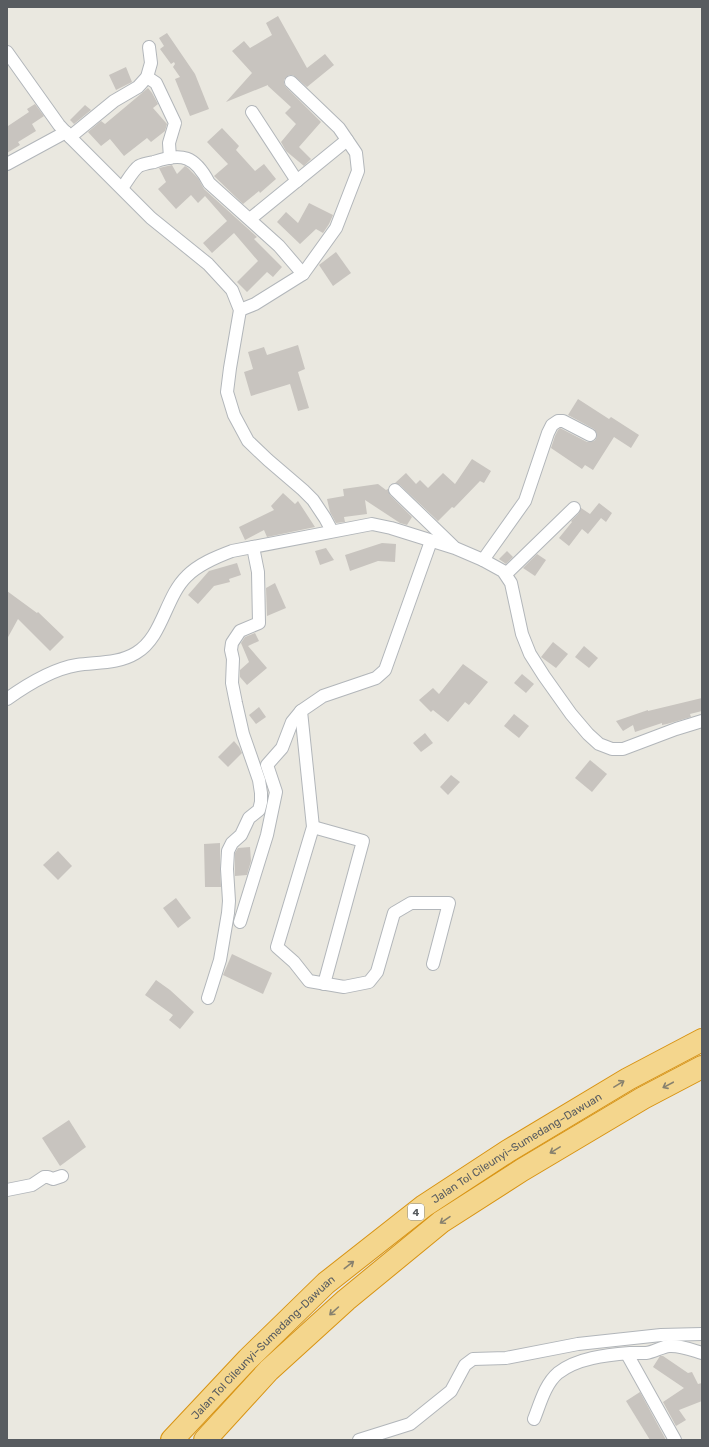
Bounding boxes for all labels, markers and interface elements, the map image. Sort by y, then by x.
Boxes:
one-way arrow [613,1080,624,1088]
one-way arrow [662,1082,674,1090]
street label: Jalan Tol Cileunyi–Sumedang–Dawuan [429,1090,604,1206]
one-way arrow [549,1147,561,1155]
road number: 4 [408,1204,424,1220]
one-way arrow [440,1216,451,1224]
one-way arrow [343,1261,354,1269]
street label: Jalan Tol Cileunyi–Sumedang–Dawuan [189,1273,337,1422]
one-way arrow [329,1306,339,1315]

